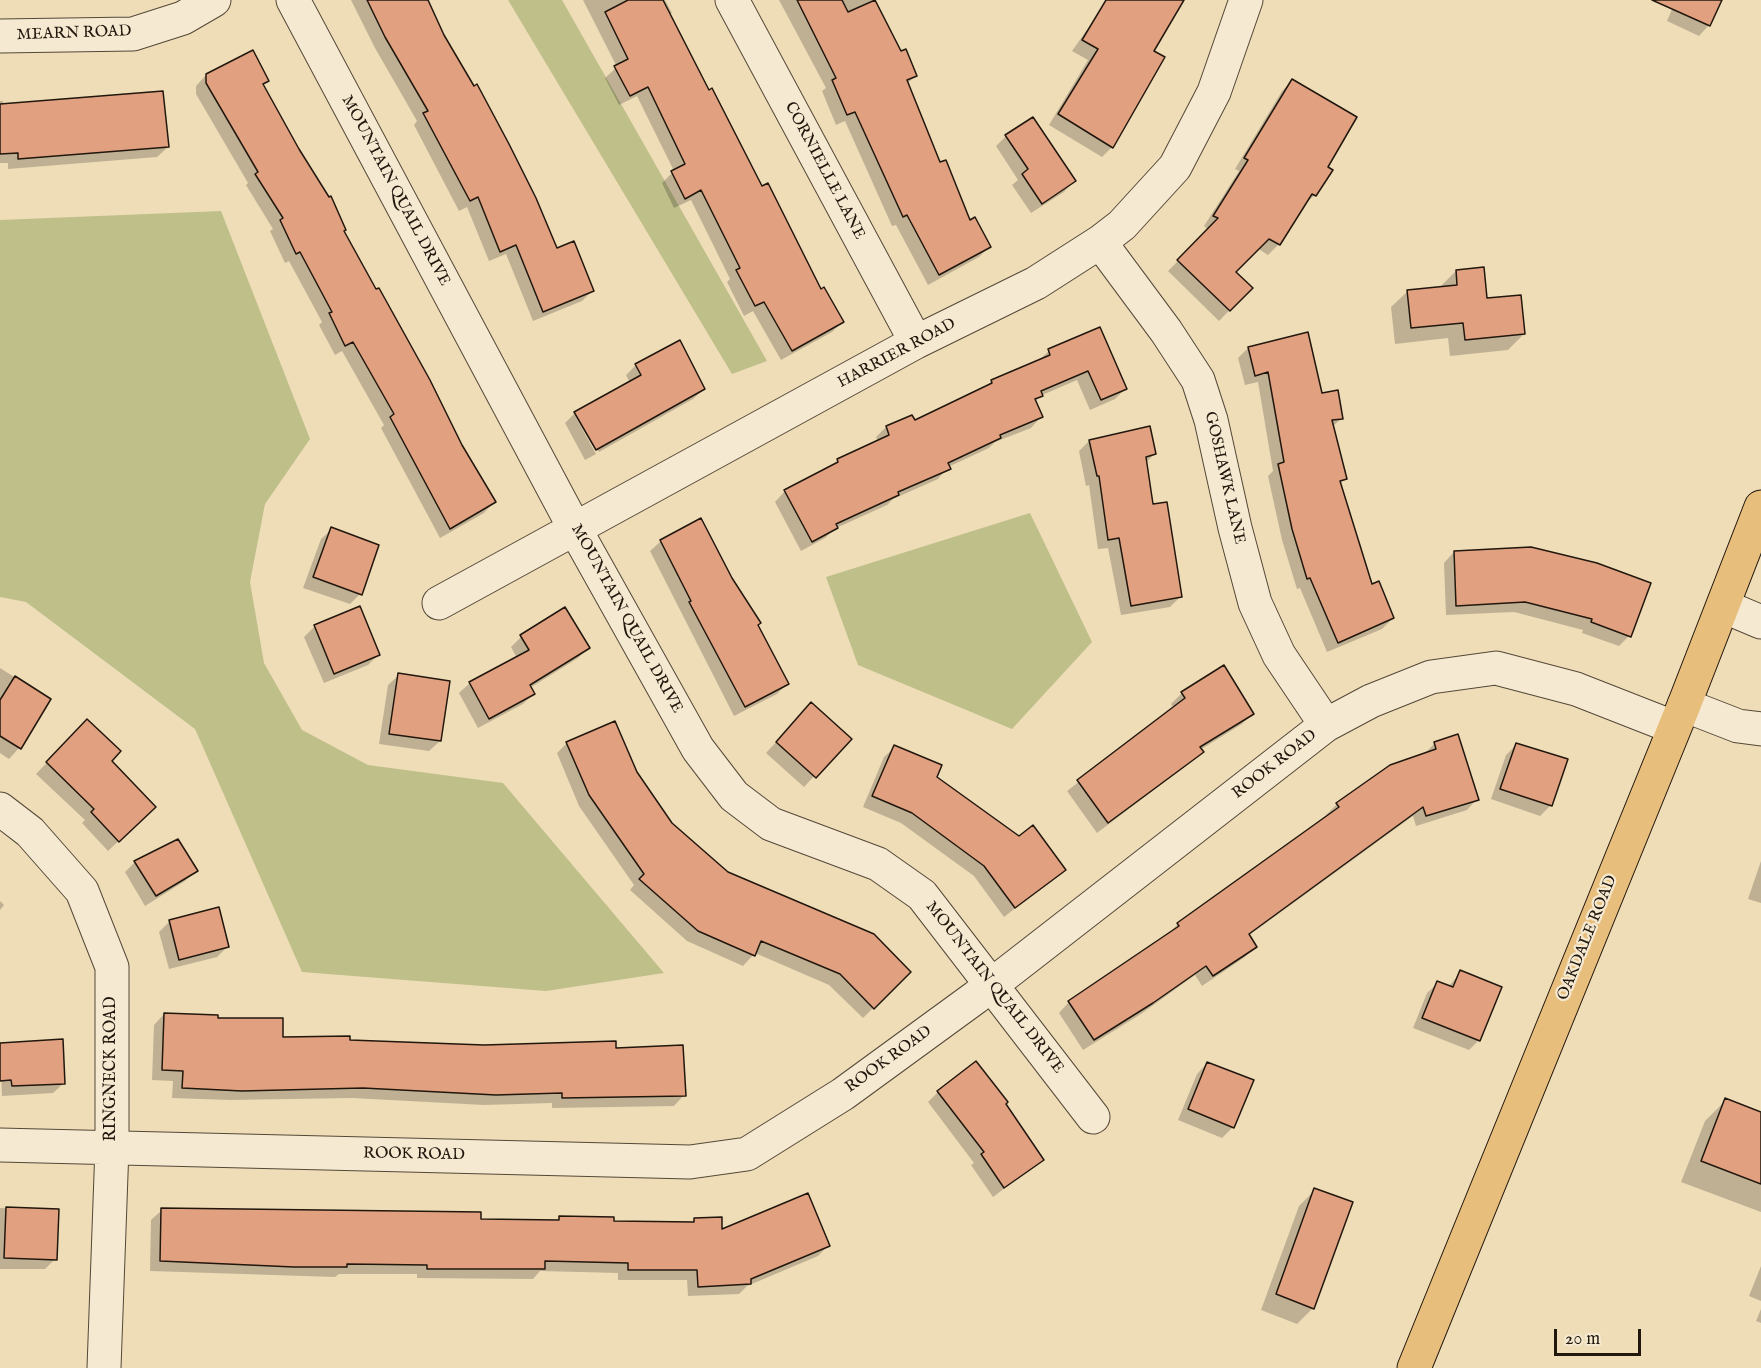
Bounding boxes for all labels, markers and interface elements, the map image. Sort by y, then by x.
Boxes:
street label: MEARN ROAD [16,22,132,46]
street label: MOUNTAIN QUAIL DRIVE [337,92,453,290]
street label: CORNIELLE LANE [780,99,868,243]
street label: HARRIER ROAD [835,315,959,393]
street label: GOSHAWK LANE [1199,410,1249,546]
street label: MOUNTAIN QUAIL DRIVE [566,521,686,717]
street label: ROOK ROAD [1229,726,1321,804]
street label: OAKDALE ROAD [1554,873,1622,1003]
street label: MOUNTAIN QUAIL DRIVE [921,898,1067,1078]
street label: RINGNECK ROAD [102,996,122,1142]
street label: ROOK ROAD [842,1022,936,1098]
street label: ROOK ROAD [363,1145,465,1165]
scale bar [1557,1317,1644,1355]
text: 20 m [1565,1328,1600,1351]

